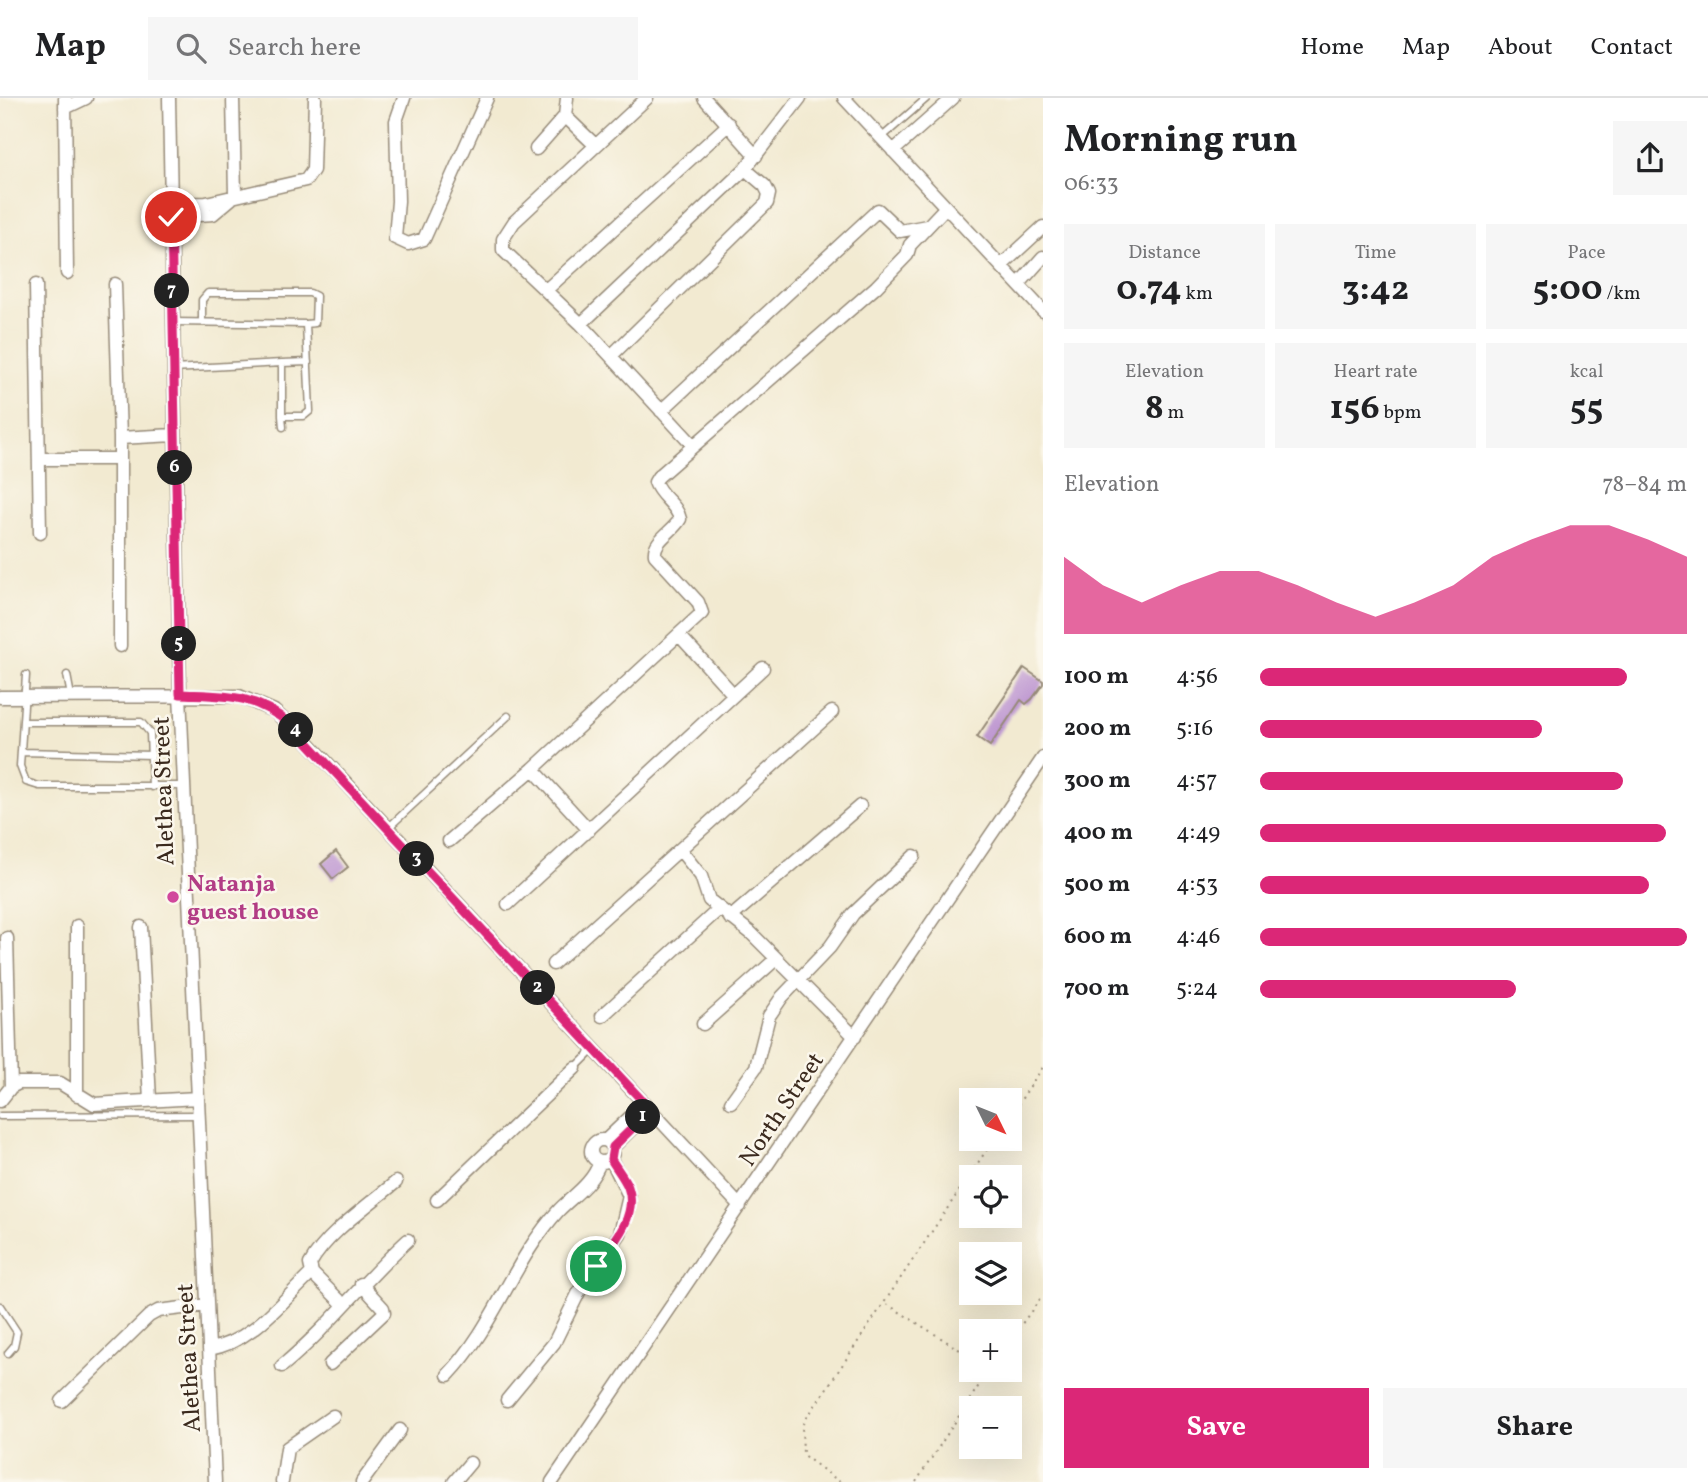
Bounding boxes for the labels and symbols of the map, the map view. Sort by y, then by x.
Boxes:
pin [141,187,201,247]
pin: 7 [154,274,190,308]
pin: 6 [158,450,192,486]
pin: 5 [162,626,196,662]
pin: 4 [278,712,314,748]
street label: Alethea Street [145,716,185,866]
pin: 3 [400,842,434,876]
place label: Natanja guest house [187,868,319,930]
marker: Natanja guest house [165,889,181,905]
pin: 2 [520,970,556,1006]
street label: North Street [732,1046,833,1174]
north arrow [959,1088,1022,1152]
pin: 1 [626,1100,660,1134]
pin [566,1236,626,1296]
street label: Alethea Street [169,1282,211,1433]

